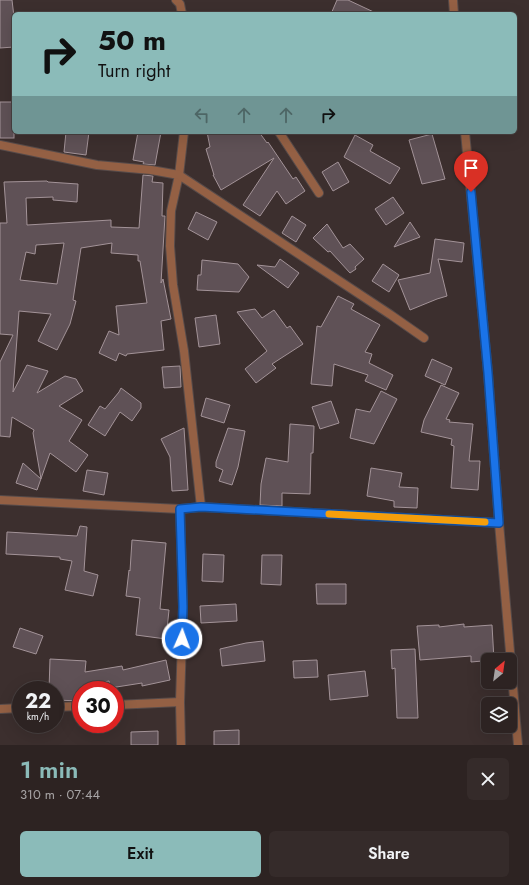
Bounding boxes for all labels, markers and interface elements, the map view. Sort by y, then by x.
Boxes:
text: 50 m [98,20,166,61]
icon: right [32,28,84,80]
text: Turn right [98,58,170,84]
icon: left [191,104,213,126]
icon: ahead [233,104,255,126]
icon: ahead [275,104,297,126]
icon: right [317,104,339,126]
pin [454,151,488,192]
icon: arrive [460,157,482,179]
position arrow [161,618,203,660]
north arrow [481,653,517,689]
map controls [481,653,517,733]
speed limit sign: 30 [72,681,124,733]
text: 22 [25,687,51,716]
button: layers [481,697,517,733]
text: km/h [27,709,49,724]
text: 1 min [20,752,78,787]
button: close [467,758,509,800]
text: 310 m · 07:44 [20,785,100,804]
button: Exit [20,831,261,877]
button: Share [269,831,509,877]

